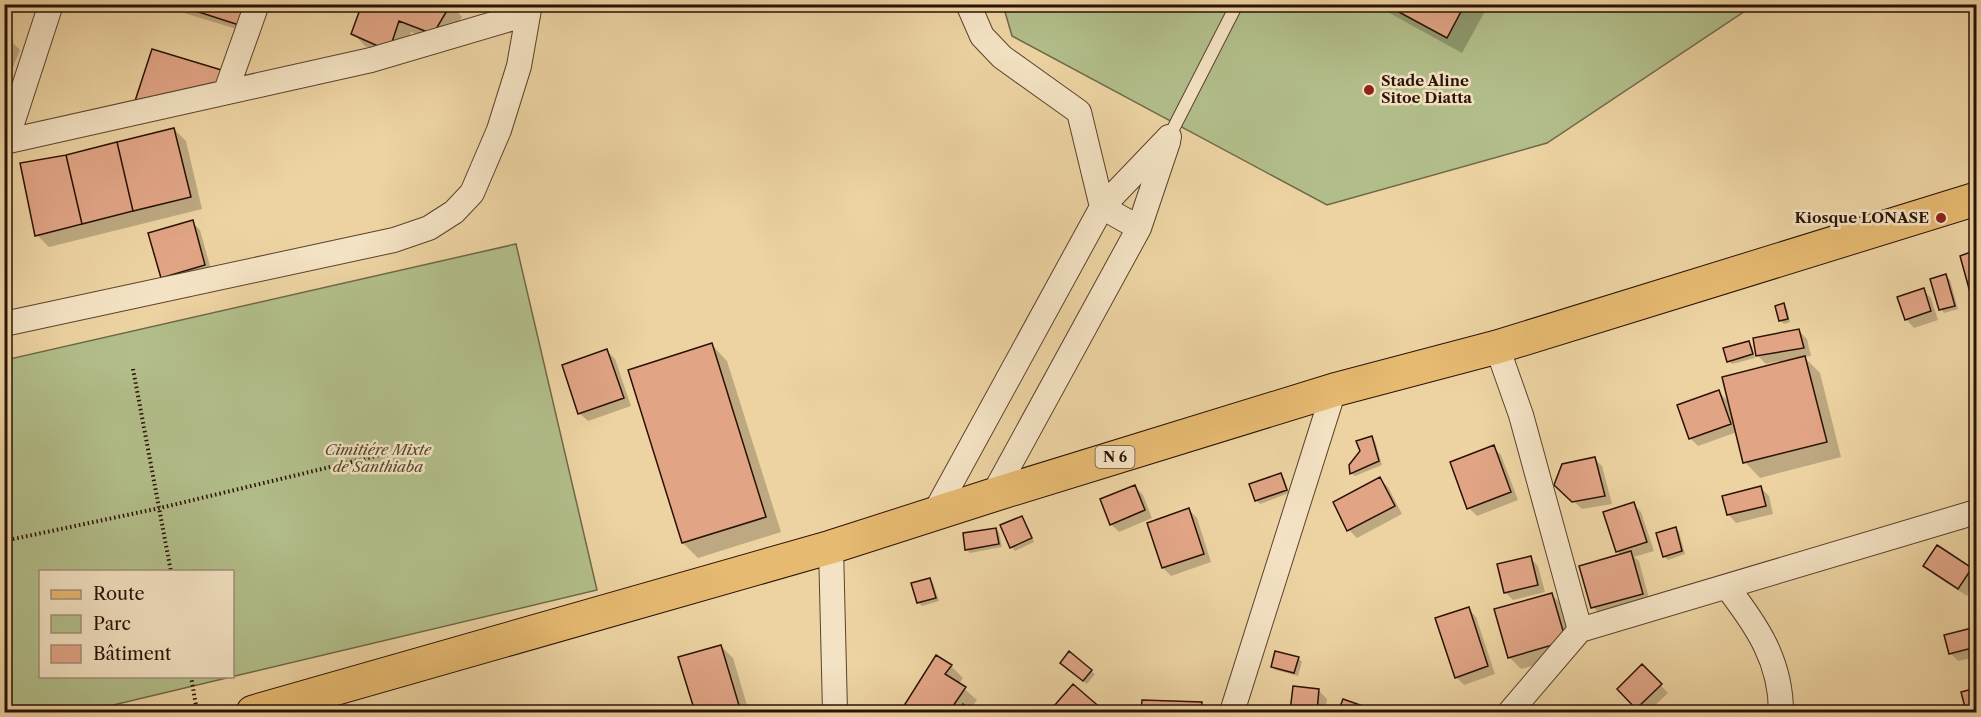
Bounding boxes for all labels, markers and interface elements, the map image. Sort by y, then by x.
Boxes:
place label: Stade Aline Sitoe Diatta [1381,71,1472,107]
marker: Stade Aline Sitoe Diatta [1362,83,1376,97]
place label: Kiosque LONASE [1795,208,1929,227]
marker: Kiosque LONASE [1934,211,1948,225]
park label: Cimitiére Mixte de Santhiaba [325,440,432,476]
road number: N 6 [1096,446,1134,468]
legend [39,570,234,678]
text: Route [93,583,145,605]
text: Parc [93,613,131,635]
text: Bâtiment [93,643,172,665]

